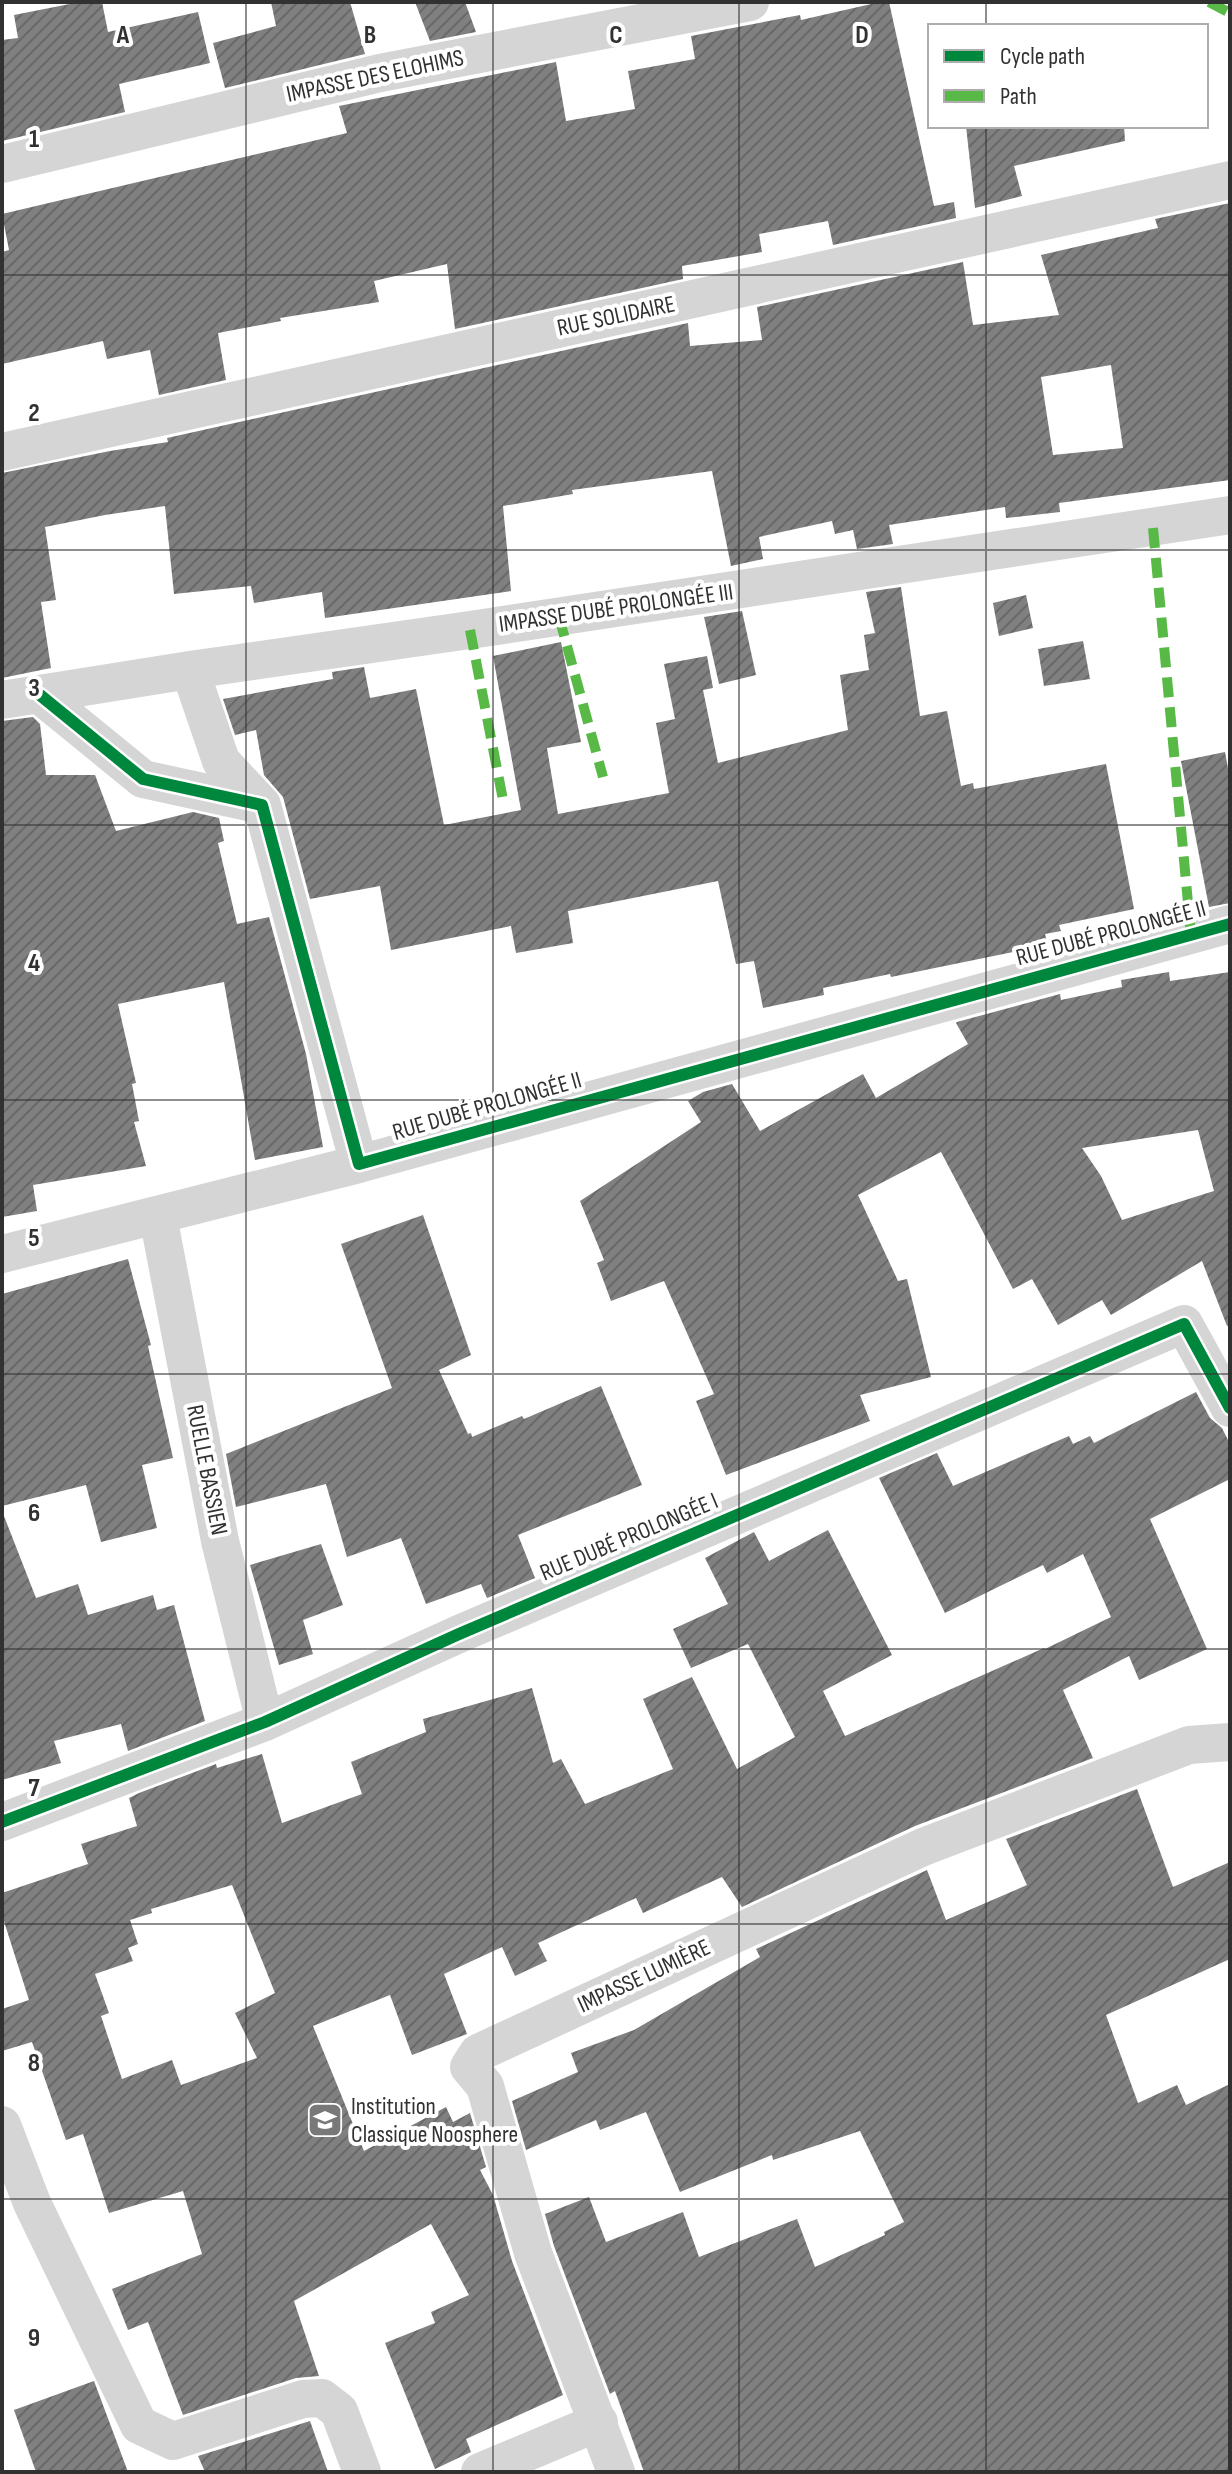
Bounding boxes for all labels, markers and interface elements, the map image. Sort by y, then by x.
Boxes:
text: A [116,20,130,51]
text: B [364,20,376,51]
text: C [609,20,623,51]
text: D [855,20,869,51]
legend [928,24,1208,128]
text: Cycle path [1000,42,1085,71]
street label: IMPASSE DES ELOHIMS [284,43,466,109]
text: Path [1000,82,1037,111]
text: 1 [29,124,39,155]
street label: RUE SOLIDAIRE [554,289,678,343]
text: 2 [28,398,40,429]
street label: IMPASSE DUBÉ PROLONGÉE III [497,577,735,639]
text: 3 [28,673,40,704]
street label: RUE DUBÉ PROLONGÉE II [1013,894,1209,972]
text: 4 [28,948,40,979]
street label: RUE DUBÉ PROLONGÉE II [389,1065,585,1147]
text: 5 [28,1223,40,1254]
street label: RUELLE BASSIEN [180,1402,234,1538]
street label: RUE DUBÉ PROLONGÉE I [536,1486,722,1588]
text: 6 [28,1498,40,1529]
text: 7 [28,1773,40,1804]
street label: IMPASSE LUMIÈRE [573,1933,715,2019]
text: 8 [28,2048,40,2079]
place label: Institution Classique Noosphere [351,2092,518,2149]
school or university icon: Institution Classique Noosphere [306,2101,344,2139]
text: 9 [28,2323,40,2354]

